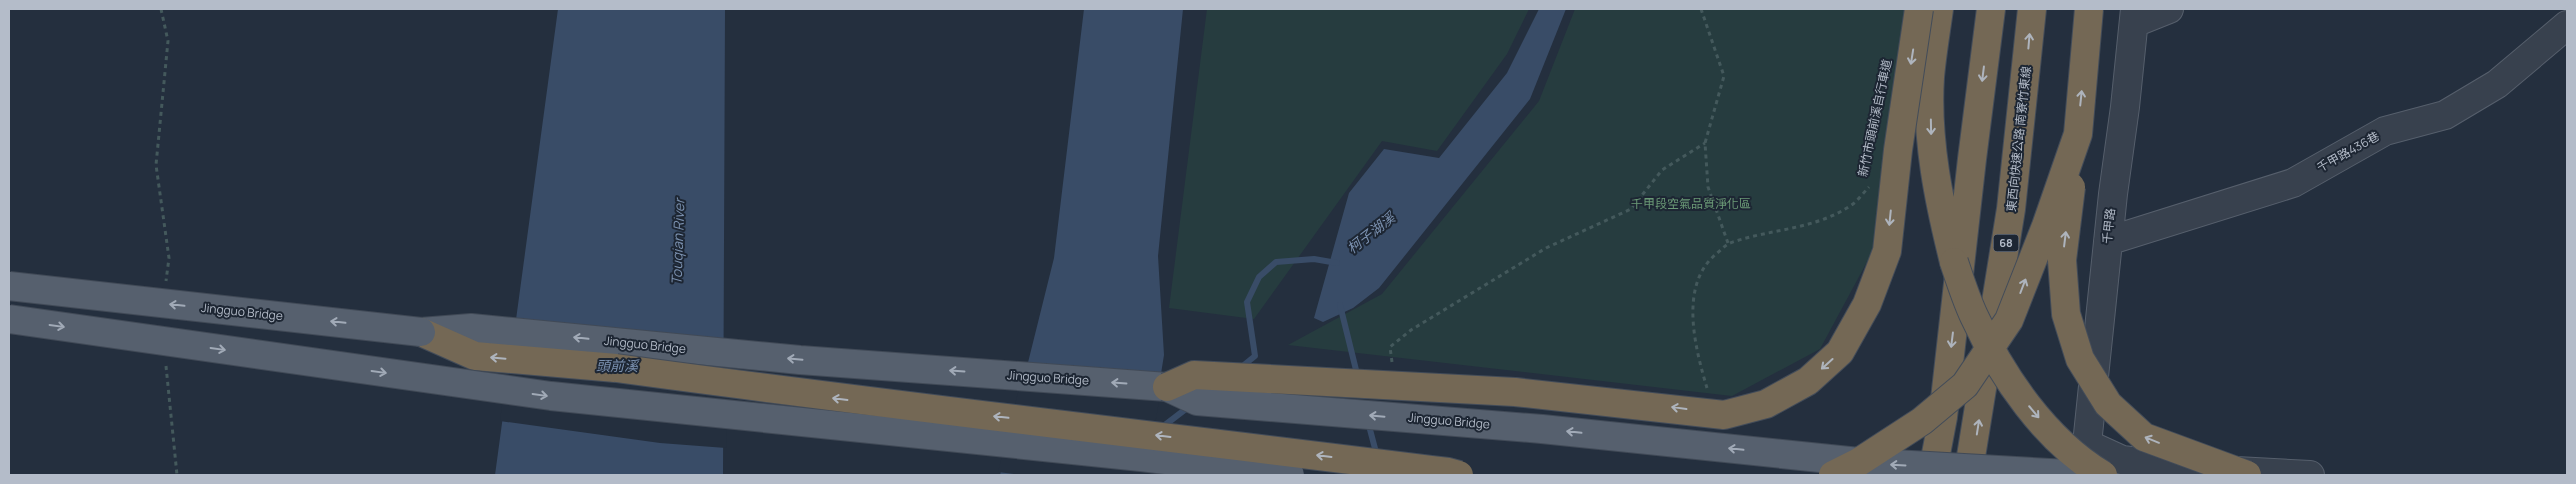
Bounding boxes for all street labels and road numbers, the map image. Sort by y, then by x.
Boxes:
street label: 新竹市頭前溪自行車道 [1854,57,1895,178]
street label: 東西向快速公路 南寮竹東線 [2002,65,2035,213]
street label: 千甲路436巷 [2313,127,2382,176]
street label: 千甲路 [2098,207,2119,245]
road number: 68 [1994,234,2018,252]
street label: Jingguo Bridge [200,299,284,324]
street label: Jingguo Bridge [603,332,687,357]
street label: Jingguo Bridge [1007,366,1090,389]
street label: Jingguo Bridge [1407,408,1491,433]

